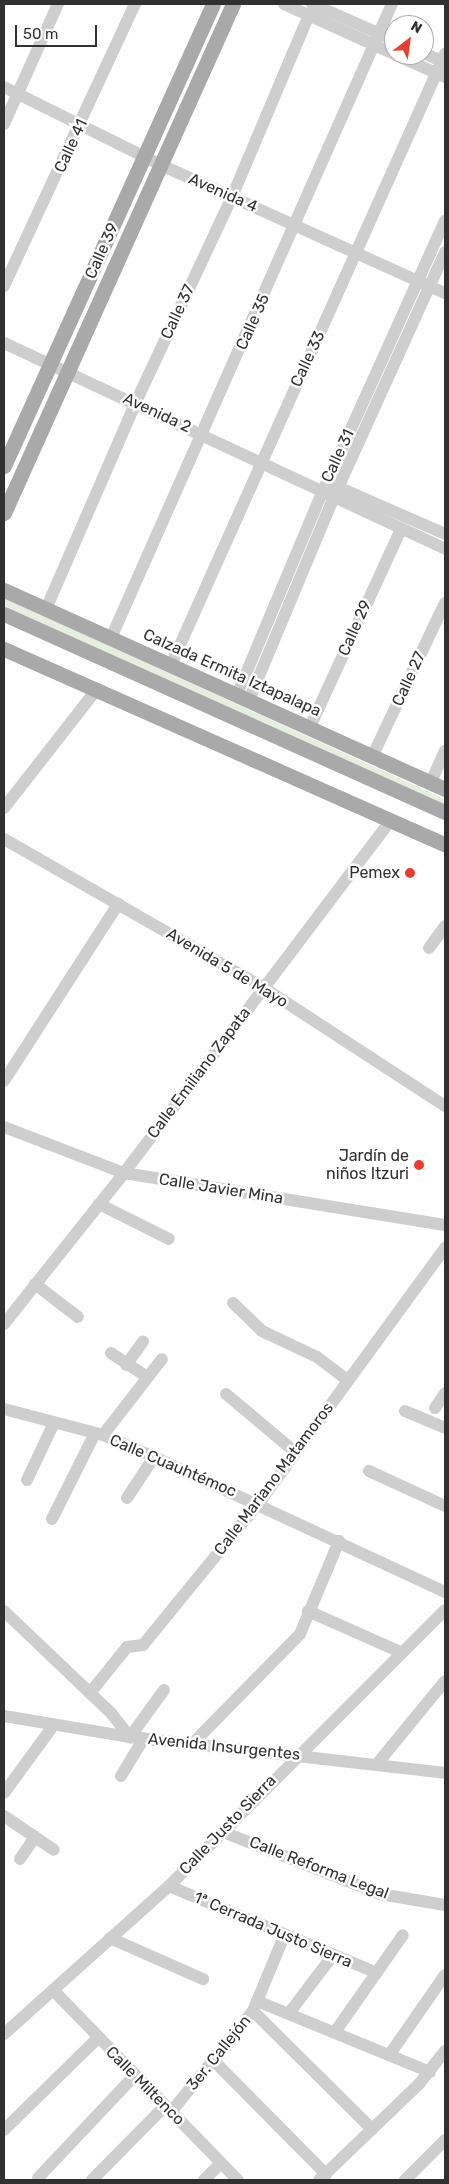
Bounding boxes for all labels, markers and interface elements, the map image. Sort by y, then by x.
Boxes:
scale bar [18,15,100,47]
north arrow [384,15,434,65]
text: N [408,18,425,37]
text: 50 m [23,25,58,43]
street label: Calle 41 [50,116,92,176]
street label: Avenida 4 [186,169,260,217]
street label: Calle 39 [81,220,123,282]
street label: Calle 37 [157,282,199,342]
street label: Calle 35 [232,291,274,353]
street label: Calle 33 [287,328,329,390]
street label: Avenida 2 [120,389,194,437]
street label: Calle 31 [317,426,359,486]
street label: Calle 29 [334,597,376,659]
street label: Calzada Ermita Iztapalapa [140,625,324,721]
street label: Calle 27 [388,649,430,709]
place label: Pemex [349,863,400,883]
marker: Pemex [404,867,416,879]
street label: Avenida 5 de Mayo [163,924,291,1012]
street label: Calle Emiliano Zapata [143,1004,255,1142]
place label: Jardín de niños Itzuri [326,1146,409,1184]
marker: Jardín de niños Itzuri [413,1159,425,1171]
street label: Calle Javier Mina [157,1170,285,1208]
street label: Calle Mariano Matamoros [210,1399,338,1559]
street label: Calle Cuauhtémoc [107,1431,239,1501]
street label: Avenida Insurgentes [147,1729,301,1765]
street label: Calle Justo Sierra [176,1771,280,1879]
street label: Calle Reforma Legal [247,1833,391,1903]
street label: 1ª Cerrada Justo Sierra [191,1888,355,1972]
street label: 3er. Callejón [183,2012,255,2094]
street label: Calle Miltenco [102,2043,188,2129]

